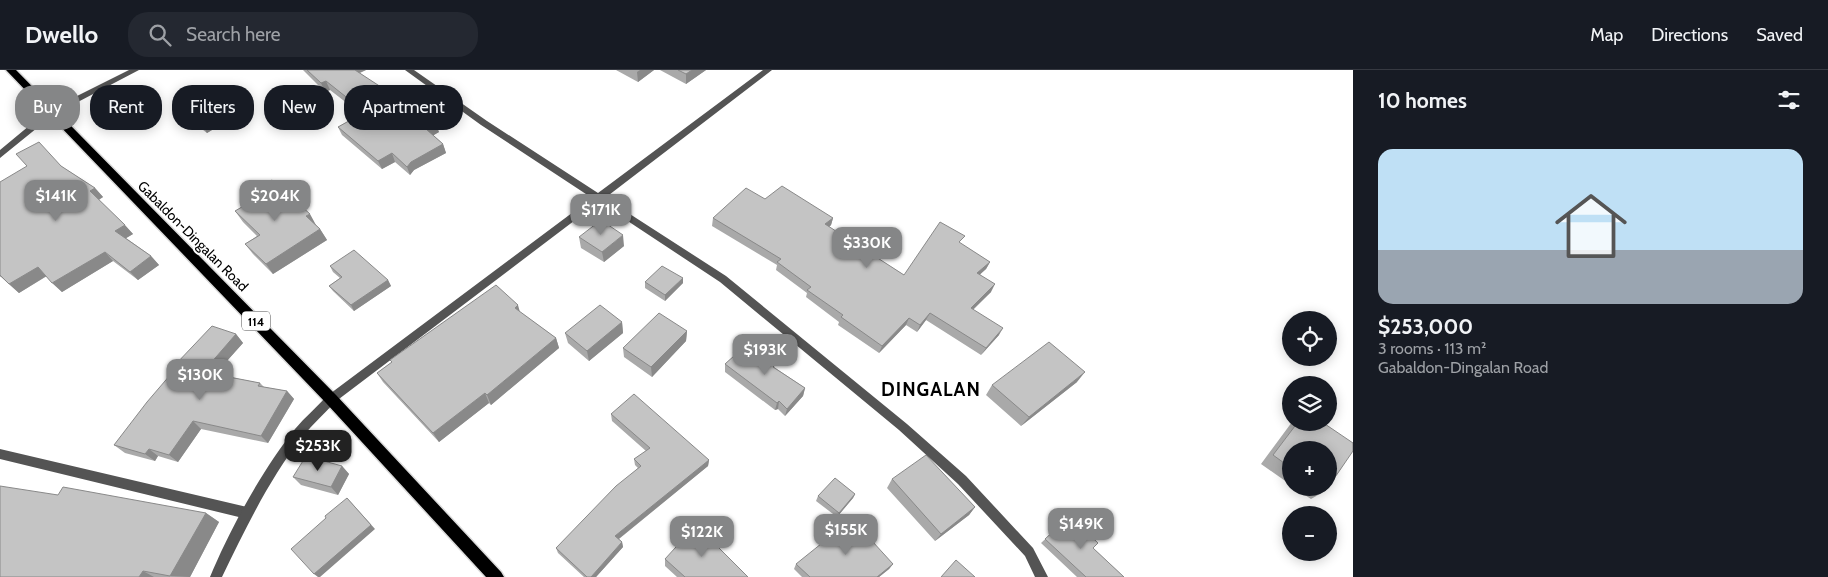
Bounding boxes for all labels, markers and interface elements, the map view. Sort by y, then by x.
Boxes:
search box [128,12,478,57]
text: Dwello [25,20,98,49]
icon: search [146,21,174,49]
text: Search here [186,23,281,46]
text: Map [1590,24,1623,46]
text: Directions [1651,24,1728,46]
text: Saved [1756,24,1803,46]
chip: Buy [15,85,80,130]
chip: Rent [90,85,162,130]
chip: Filters [172,85,254,130]
chip: New [264,85,334,130]
chip: Apartment [344,85,463,130]
icon: filters [1775,86,1803,114]
text: 10 homes [1378,88,1467,113]
street label: Gabaldon-Dingalan Road [134,177,252,295]
pin: $141K [21,180,91,222]
pin: $204K [240,180,310,222]
icon: home [1546,181,1636,271]
text: $141K [36,186,76,205]
text: $204K [250,186,300,205]
pin: $171K [566,194,636,236]
text: $171K [581,200,621,219]
pin: $330K [832,226,902,269]
text: $330K [843,233,891,252]
map controls [1282,311,1337,561]
button: locate [1282,311,1337,366]
road number: 114 [242,312,270,330]
text: $253,000 [1378,314,1473,339]
pin: $193K [730,334,800,376]
text: 3 rooms · 113 m² [1378,339,1486,358]
text: $193K [744,340,786,359]
pin: $130K [165,358,235,401]
text: Gabaldon-Dingalan Road [1378,358,1548,377]
text: $130K [177,365,223,384]
button: layers [1282,376,1337,431]
district label: DINGALAN [881,378,981,401]
pin: $253K [283,430,353,472]
text: $253K [296,436,341,455]
button: + [1282,441,1337,496]
button: − [1282,506,1337,561]
pin: $149K [1046,508,1116,550]
pin: $155K [811,514,881,556]
text: $149K [1059,514,1103,533]
pin: $122K [667,516,737,558]
text: $155K [825,520,867,539]
text: $122K [681,522,723,541]

